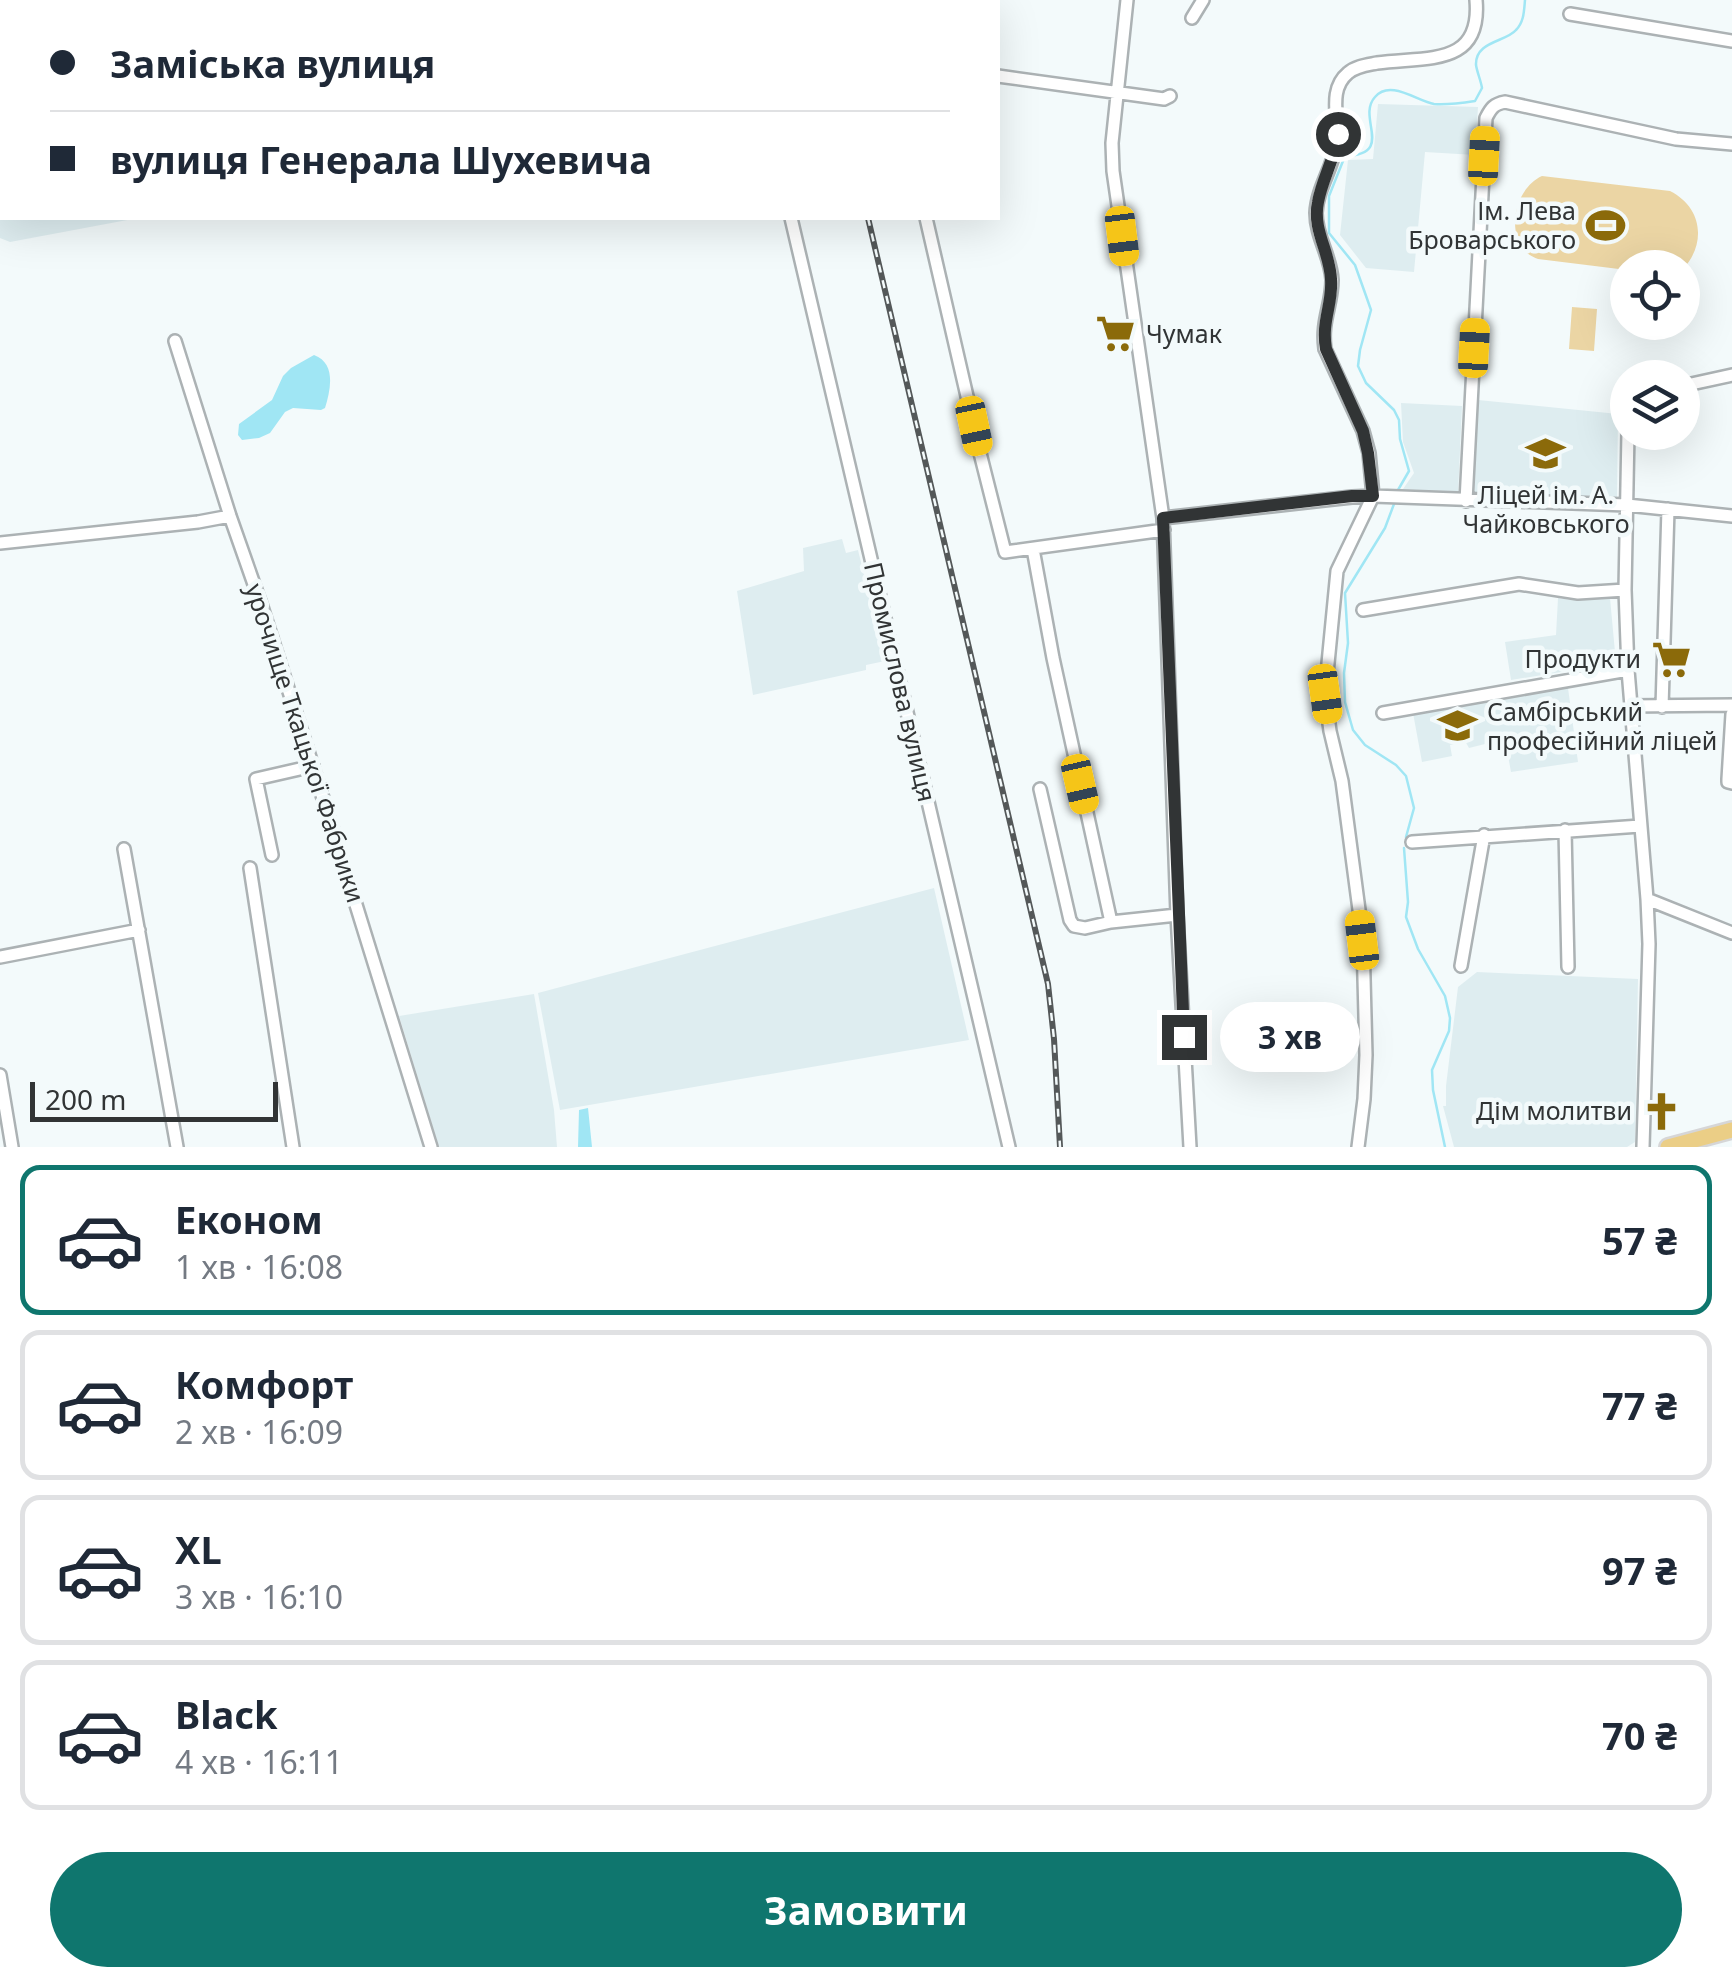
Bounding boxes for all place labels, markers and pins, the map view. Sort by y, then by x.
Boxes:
place label: Ім. Лева Броварського [1408,193,1576,256]
sports icon: Ім. Лева Броварського [1585,204,1627,246]
supermarket icon: Чумак [1095,313,1137,355]
place label: Чумак [1146,316,1223,350]
school or university icon: Ліцей ім. А. Чайковського [1525,433,1567,475]
place label: Ліцей ім. А. Чайковського [1462,477,1630,540]
supermarket icon: Продукти [1650,638,1692,680]
place label: Продукти [1525,641,1641,675]
place label: Самбірський професійний ліцей [1487,694,1717,757]
school or university icon: Самбірський професійний ліцей [1436,705,1478,747]
church icon: Дім молитви [1641,1090,1683,1132]
place label: Дім молитви [1476,1093,1632,1127]

